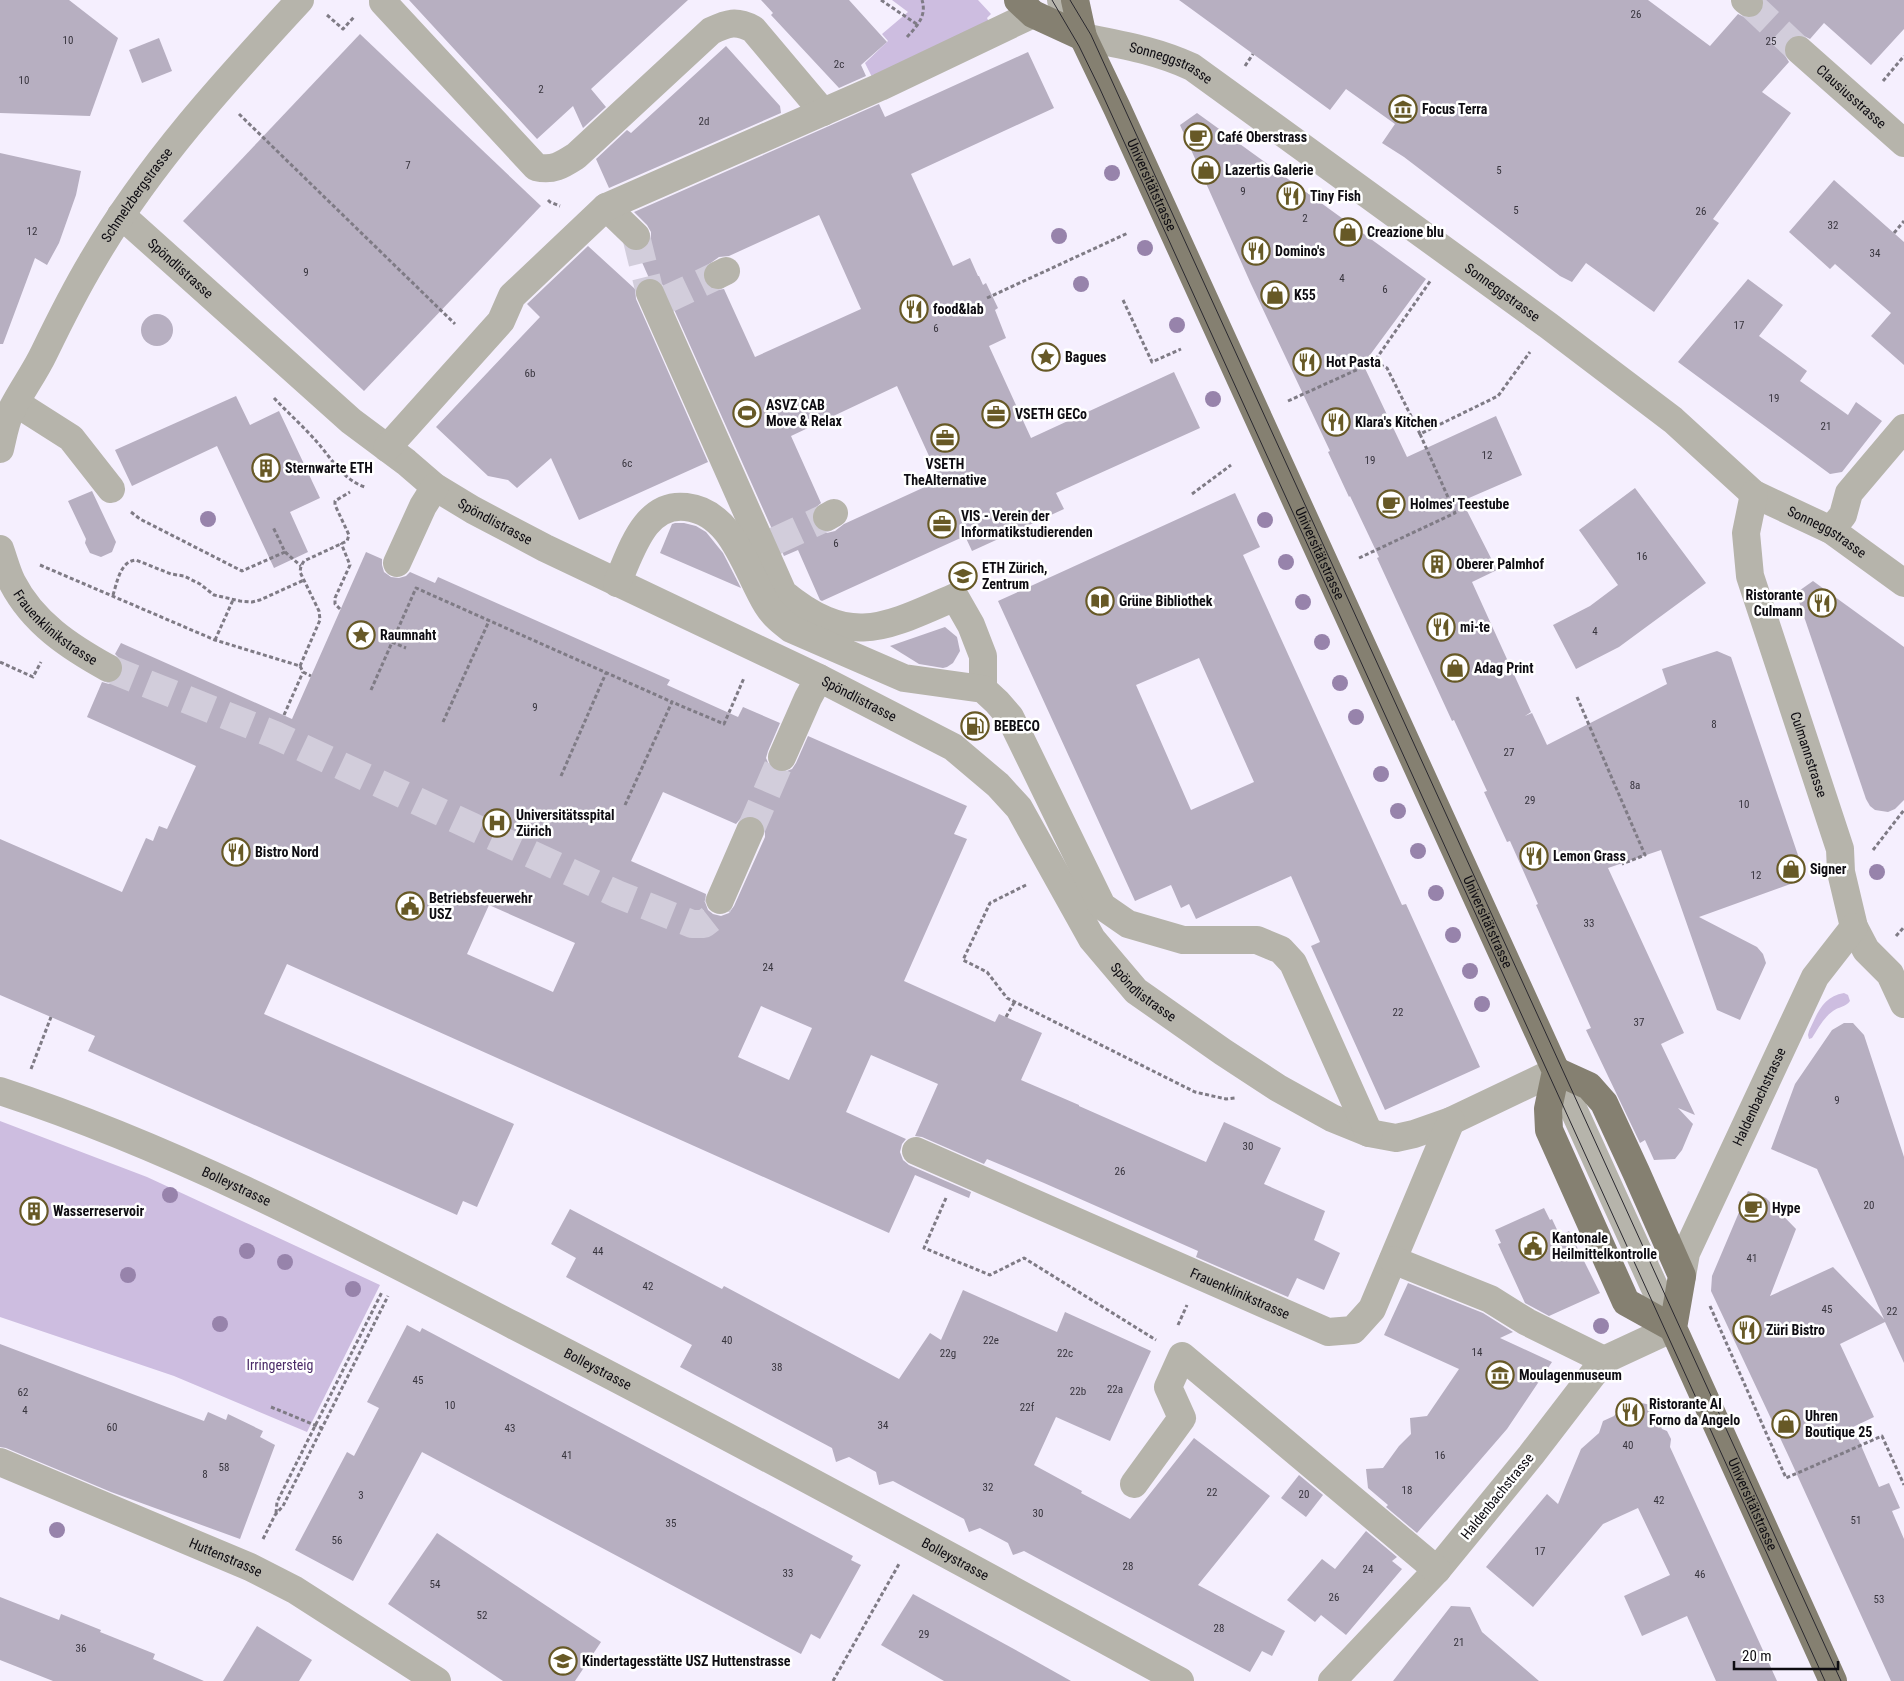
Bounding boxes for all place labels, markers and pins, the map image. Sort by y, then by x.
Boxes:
museum icon: Focus Terra [1388,94,1418,124]
place label: Focus Terra [1422,101,1488,117]
cafe icon: Café Oberstrass [1183,122,1213,152]
place label: Café Oberstrass [1217,129,1307,145]
shop icon: Lazertis Galerie [1191,155,1221,185]
place label: Lazertis Galerie [1225,162,1314,178]
restaurant icon: Tiny Fish [1276,181,1306,211]
place label: Tiny Fish [1310,188,1361,204]
shop icon: Creazione blu [1333,217,1363,247]
place label: Creazione blu [1367,224,1444,240]
restaurant icon: Domino's [1241,236,1271,266]
place label: Domino's [1275,243,1325,259]
shop icon: K55 [1260,280,1290,310]
place label: K55 [1294,287,1316,303]
restaurant icon: food&lab [899,294,929,324]
place label: food&lab [933,301,984,317]
place icon: Bagues [1031,342,1061,372]
restaurant icon: Hot Pasta [1292,347,1322,377]
place label: Bagues [1065,349,1106,365]
place label: Hot Pasta [1326,354,1381,370]
place label: ASVZ CAB Move & Relax [766,397,842,429]
sports icon: ASVZ CAB Move & Relax [732,398,762,428]
office icon: VSETH GECo [981,399,1011,429]
place label: VSETH GECo [1015,406,1087,422]
restaurant icon: Klara's Kitchen [1321,407,1351,437]
place label: Klara's Kitchen [1355,414,1438,430]
office icon: VSETH TheAlternative [930,423,960,453]
building icon: Sternwarte ETH [251,453,281,483]
place label: VSETH TheAlternative [904,456,987,488]
place label: Sternwarte ETH [285,460,373,476]
cafe icon: Holmes' Teestube [1376,489,1406,519]
place label: Holmes' Teestube [1410,496,1509,512]
place label: VIS - Verein der Informatikstudierenden [961,508,1093,540]
office icon: VIS - Verein der Informatikstudierenden [927,509,957,539]
building icon: Oberer Palmhof [1422,549,1452,579]
place label: Oberer Palmhof [1456,556,1544,572]
place label: ETH Zürich, Zentrum [982,560,1048,592]
school or university icon: ETH Zürich, Zentrum [948,561,978,591]
library icon: Grüne Bibliothek [1085,586,1115,616]
place label: Ristorante Culmann [1745,587,1803,619]
restaurant icon: Ristorante Culmann [1807,588,1837,618]
place label: Grüne Bibliothek [1119,593,1213,609]
restaurant icon: mi-te [1426,612,1456,642]
place label: mi-te [1460,619,1490,635]
place icon: Raumnaht [346,620,376,650]
place label: Raumnaht [380,627,436,643]
shop icon: Adag Print [1440,653,1470,683]
place label: Adag Print [1474,660,1533,676]
fuel station icon: BEBECO [960,711,990,741]
place label: BEBECO [994,718,1040,734]
place label: Universitätsspital Zürich [516,807,615,839]
hospital icon: Universitätsspital Zürich [482,808,512,838]
restaurant icon: Bistro Nord [221,837,251,867]
restaurant icon: Lemon Grass [1519,841,1549,871]
place label: Bistro Nord [255,844,319,860]
place label: Lemon Grass [1553,848,1626,864]
shop icon: Signer [1776,854,1806,884]
place label: Signer [1810,861,1847,877]
place label: Betriebsfeuerwehr USZ [429,890,533,922]
public building icon: Betriebsfeuerwehr USZ [395,891,425,921]
cafe icon: Hype [1738,1193,1768,1223]
building icon: Wasserreservoir [19,1196,49,1226]
place label: Hype [1772,1200,1801,1216]
place label: Wasserreservoir [53,1203,145,1219]
place label: Kantonale Heilmittelkontrolle [1552,1230,1657,1262]
public building icon: Kantonale Heilmittelkontrolle [1518,1231,1548,1261]
restaurant icon: Züri Bistro [1732,1315,1762,1345]
place label: Züri Bistro [1766,1322,1825,1338]
museum icon: Moulagenmuseum [1485,1360,1515,1390]
place label: Moulagenmuseum [1519,1367,1622,1383]
place label: Ristorante Al Forno da Angelo [1649,1396,1740,1428]
restaurant icon: Ristorante Al Forno da Angelo [1615,1397,1645,1427]
place label: Uhren Boutique 25 [1805,1408,1872,1440]
shop icon: Uhren Boutique 25 [1771,1409,1801,1439]
school or university icon: Kindertagesstätte USZ Huttenstrasse [548,1646,578,1676]
place label: Kindertagesstätte USZ Huttenstrasse [582,1653,791,1669]

